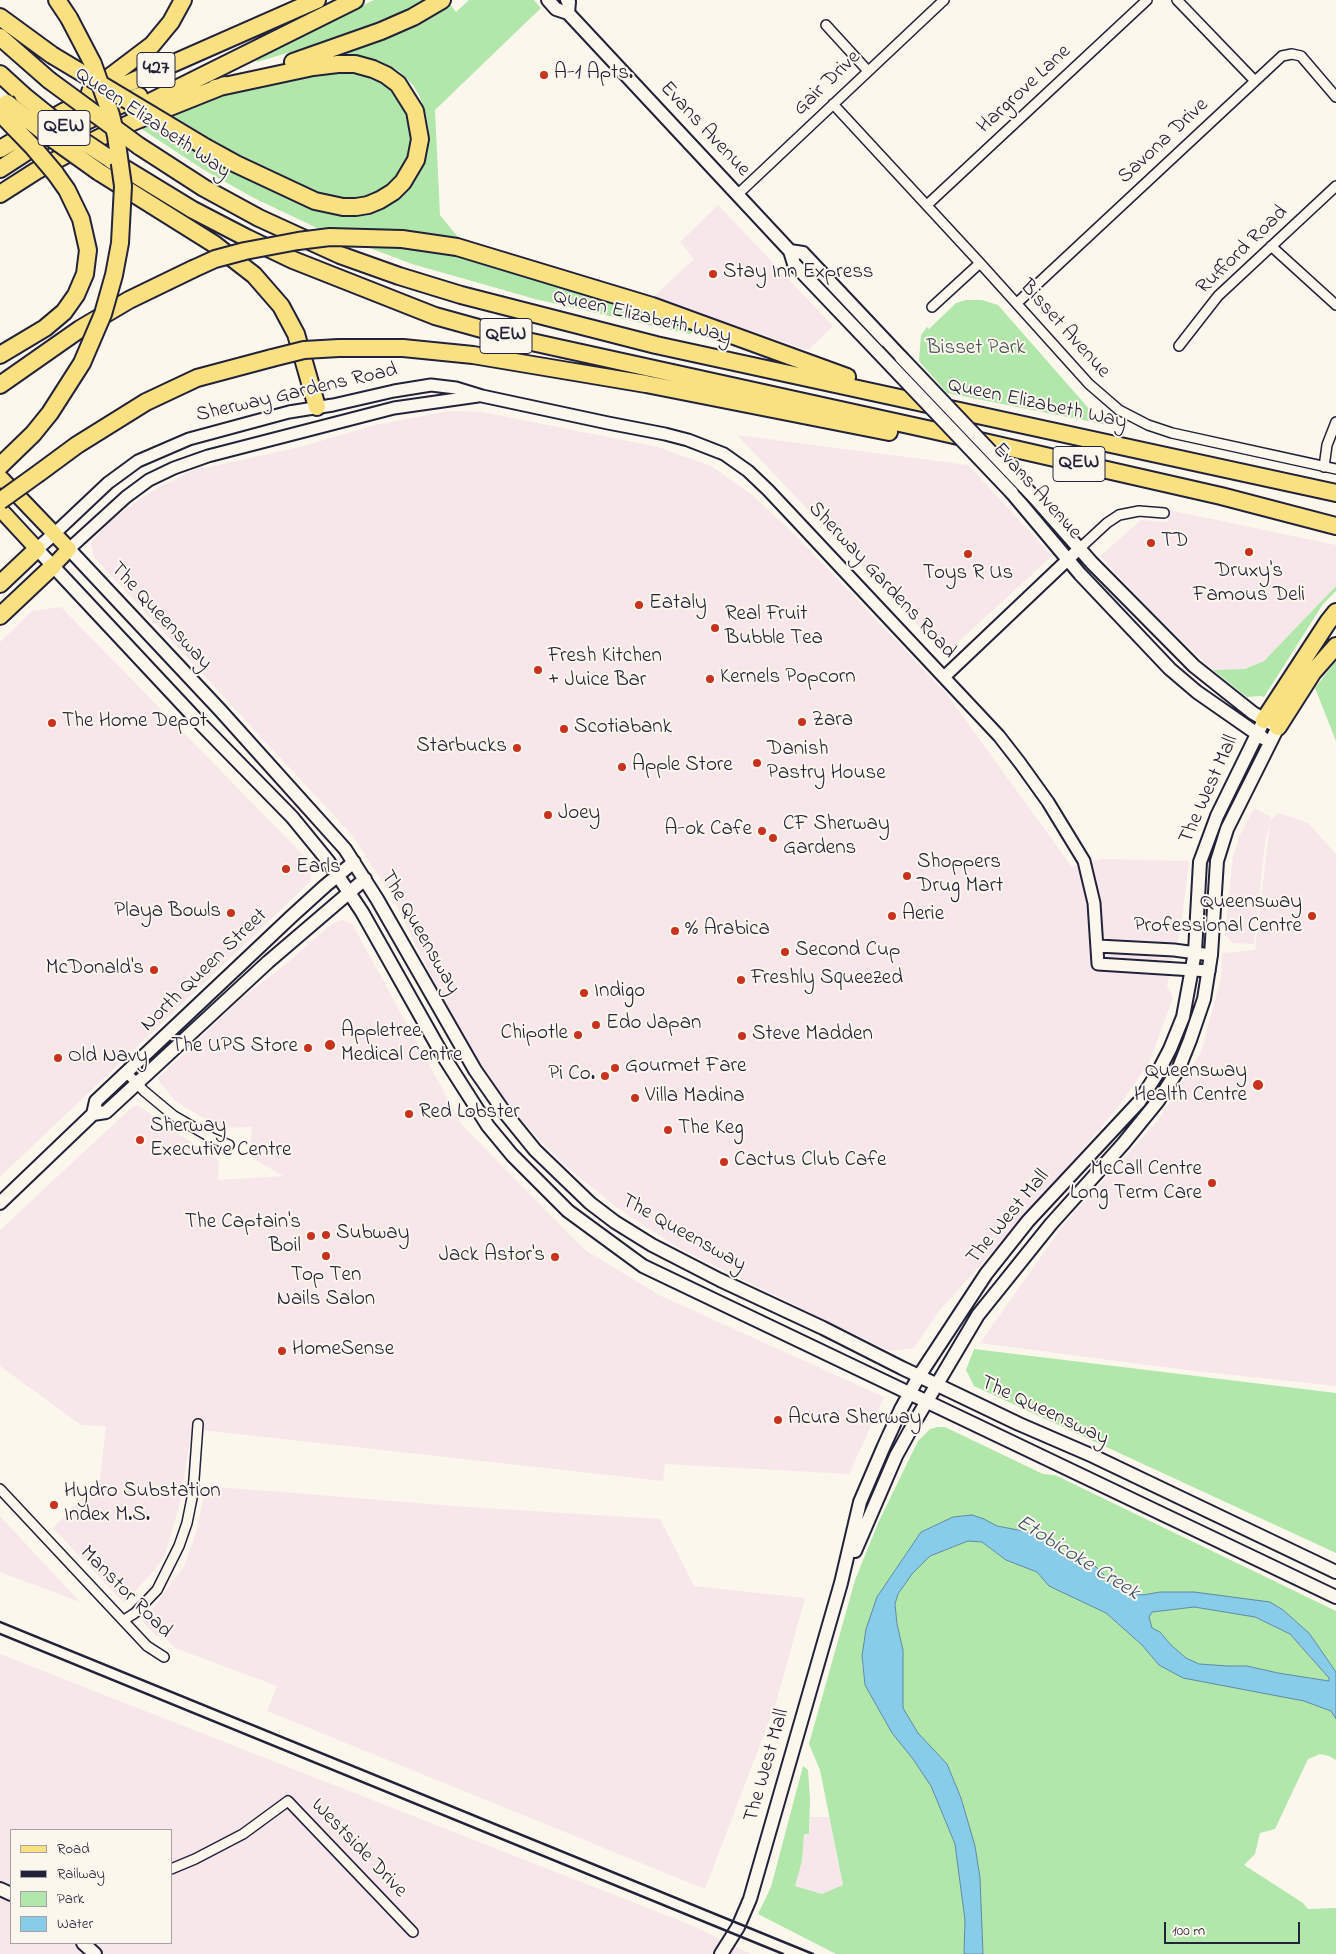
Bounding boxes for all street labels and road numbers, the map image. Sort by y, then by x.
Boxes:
street label: Hargrove Lane [973,40,1077,140]
street label: Gair Drive [789,46,867,122]
road number: 427 [137,52,175,88]
street label: Queen Elizabeth Way [69,63,235,185]
street label: Evans Avenue [653,77,755,183]
street label: Savona Drive [1113,94,1215,190]
road number: QEW [38,110,90,146]
street label: Rufford Road [1192,201,1294,301]
street label: Bisset Avenue [1013,276,1115,384]
street label: Queen Elizabeth Way [550,285,734,351]
road number: QEW [480,318,532,354]
street label: Sherway Gardens Road [194,359,400,429]
street label: Queen Elizabeth Way [945,374,1129,436]
street label: Evans Avenue [986,439,1086,545]
road number: QEW [1053,446,1105,482]
street label: Sherway Gardens Road [802,497,960,665]
street label: The Queensway [103,558,217,676]
street label: The West Mall [1175,732,1245,848]
street label: The Queensway [373,867,465,999]
street label: North Queen Street [136,904,274,1038]
street label: The West Mall [962,1165,1056,1271]
street label: The Queensway [616,1189,750,1279]
street label: The Queensway [976,1371,1112,1453]
street label: Manstor Road [73,1541,177,1645]
street label: The West Mall [740,1707,796,1825]
street label: Westside Drive [304,1794,412,1904]

